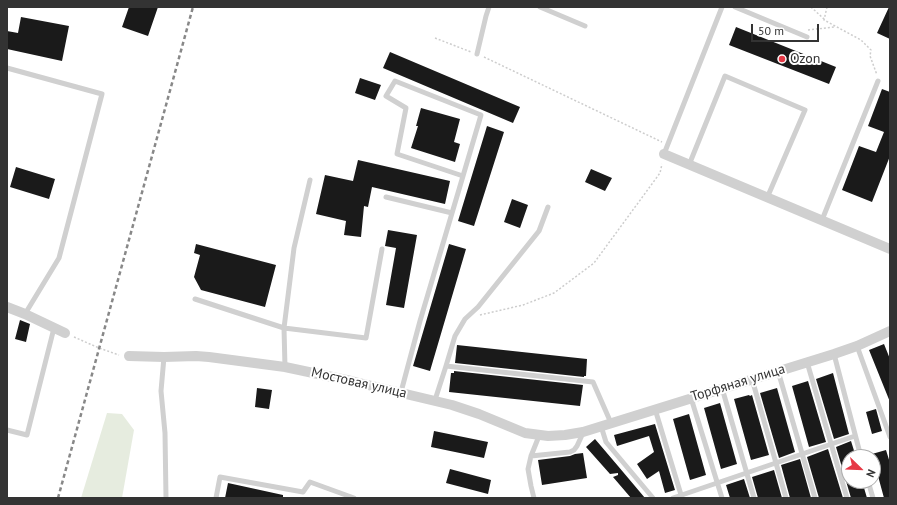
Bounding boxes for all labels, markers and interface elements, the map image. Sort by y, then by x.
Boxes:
scale bar [753,16,821,42]
text: 50 m [758,23,784,38]
place label: Ozon [790,51,820,67]
marker: Ozon [777,54,787,64]
street label: Торфяная улица [689,361,787,405]
street label: Мостовая улица [310,364,408,402]
north arrow [841,449,881,489]
text: N [863,467,879,479]

